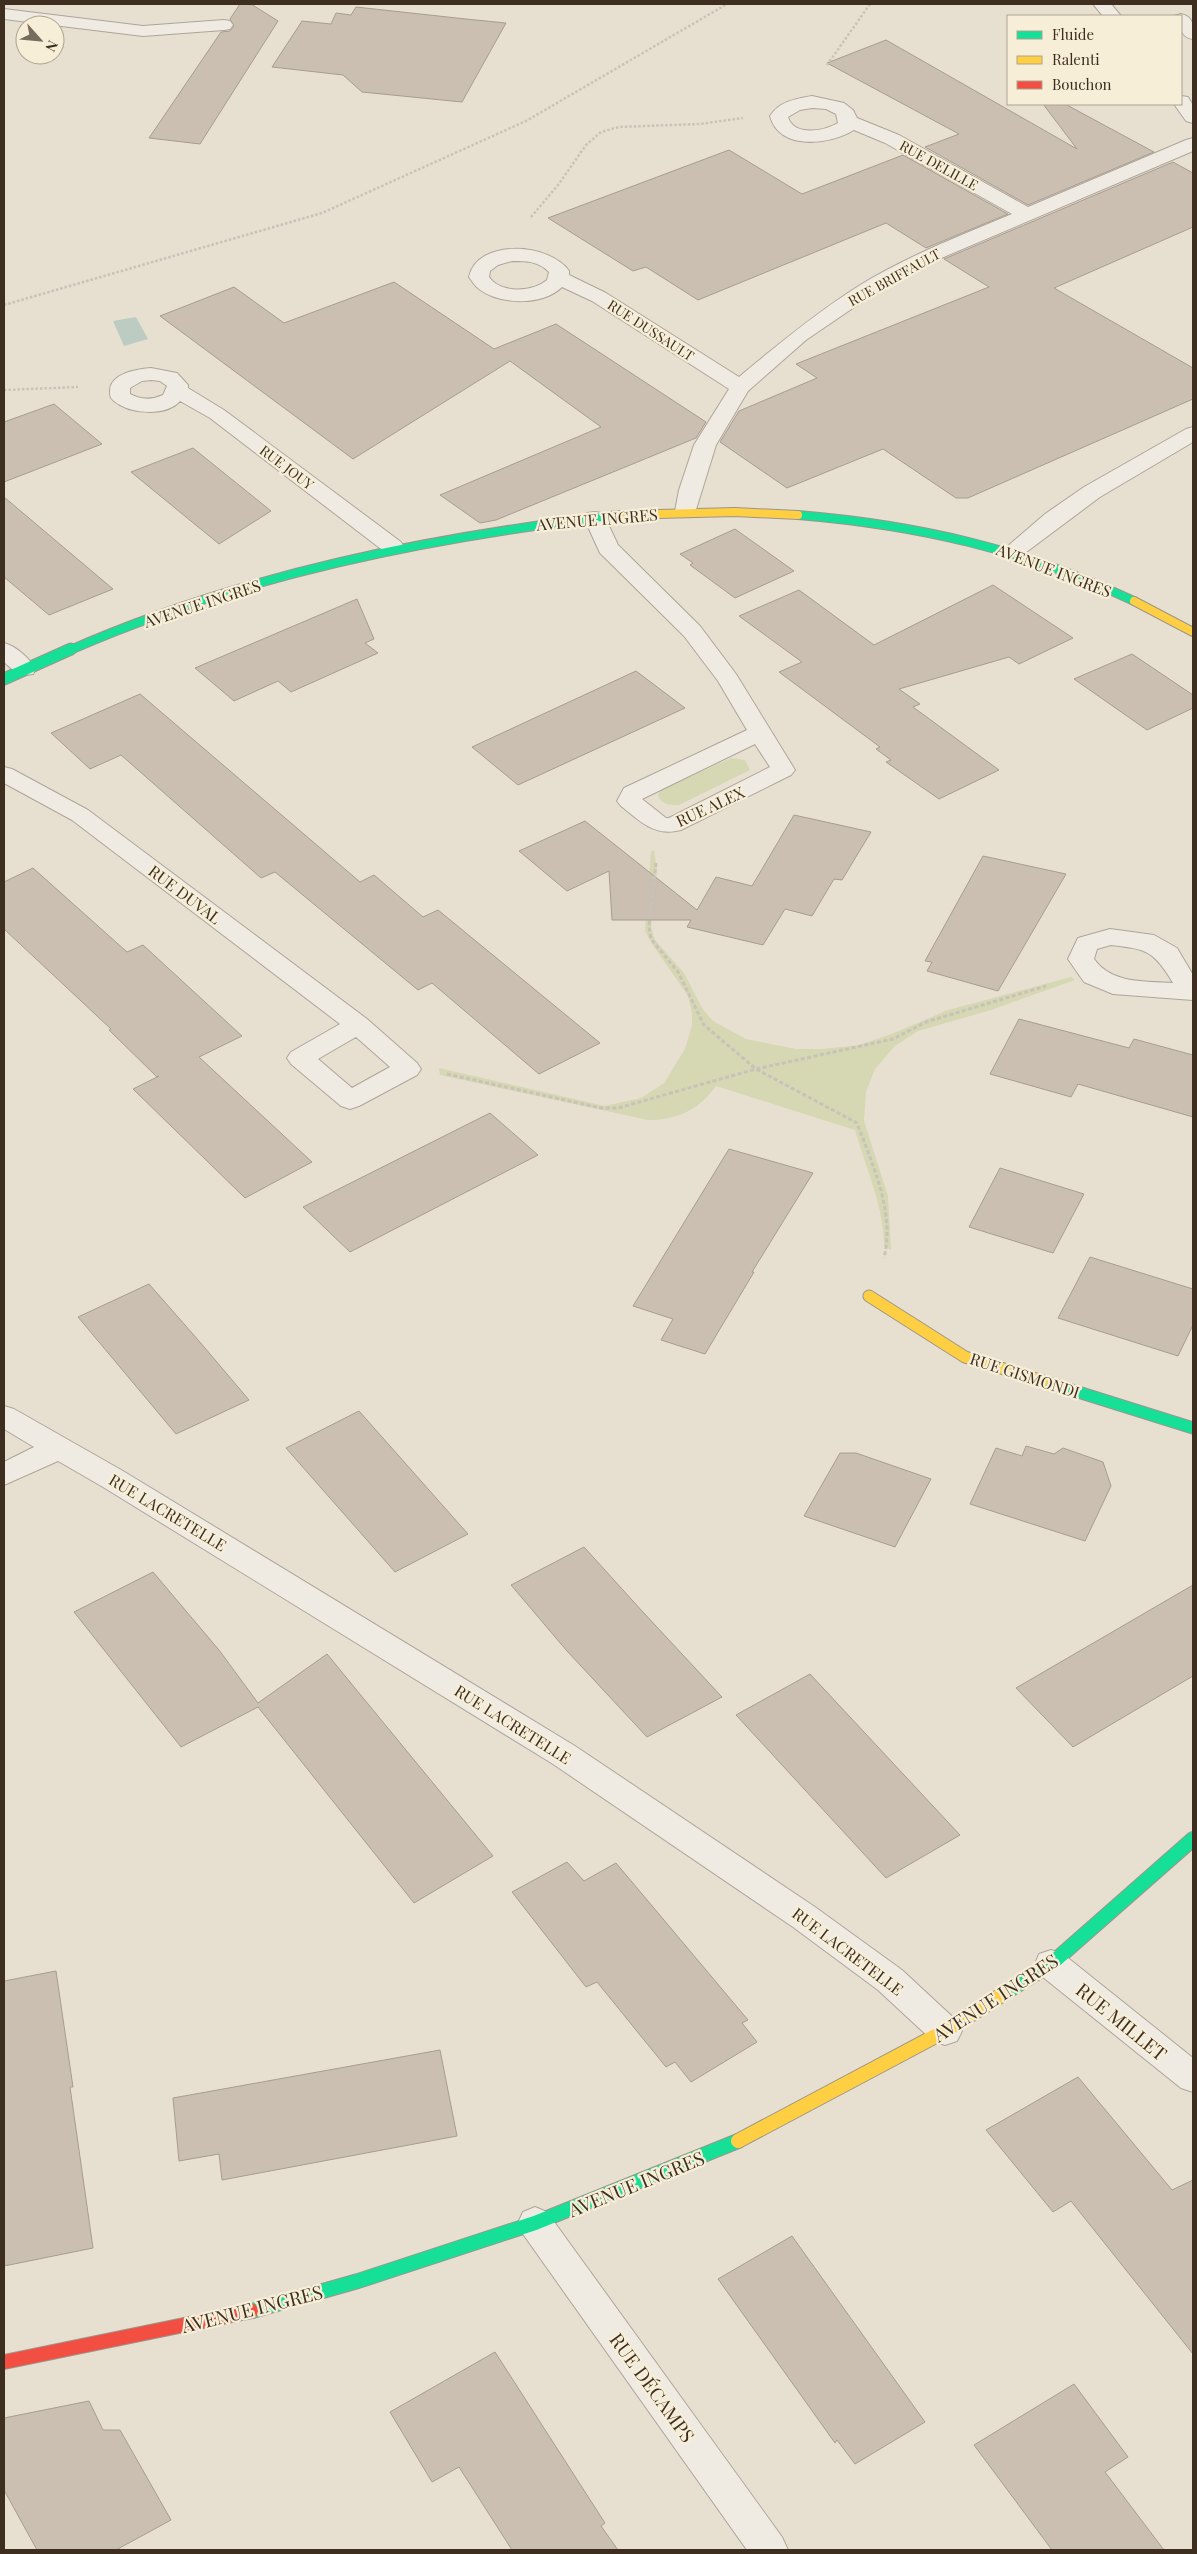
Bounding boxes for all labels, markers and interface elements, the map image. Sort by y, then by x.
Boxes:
north arrow [15,15,65,65]
legend [1007,15,1182,105]
text: Fluide [1052,24,1094,44]
text: N [41,37,63,55]
text: Ralenti [1052,49,1100,69]
text: Bouchon [1052,74,1112,94]
street label: RUE DELILLE [896,136,982,194]
street label: RUE BRIFFAULT [845,244,944,310]
street label: RUE DUSSAULT [604,295,698,365]
street label: RUE JOUY [256,440,318,494]
street label: AVENUE INGRES [534,503,659,535]
street label: AVENUE INGRES [993,538,1115,602]
street label: AVENUE INGRES [140,574,263,632]
street label: RUE ALEX [672,781,748,831]
street label: RUE DUVAL [145,860,225,928]
street label: RUE GISMONDI [968,1347,1082,1403]
street label: RUE LACRETELLE [105,1469,231,1555]
street label: RUE LACRETELLE [451,1680,575,1768]
street label: RUE LACRETELLE [788,1902,908,2000]
street label: AVENUE INGRES [927,1947,1063,2048]
street label: RUE MILLET [1071,1976,1173,2066]
street label: AVENUE INGRES [563,2144,708,2222]
street label: AVENUE INGRES [178,2278,325,2338]
street label: RUE DÉCAMPS [605,2327,701,2447]

